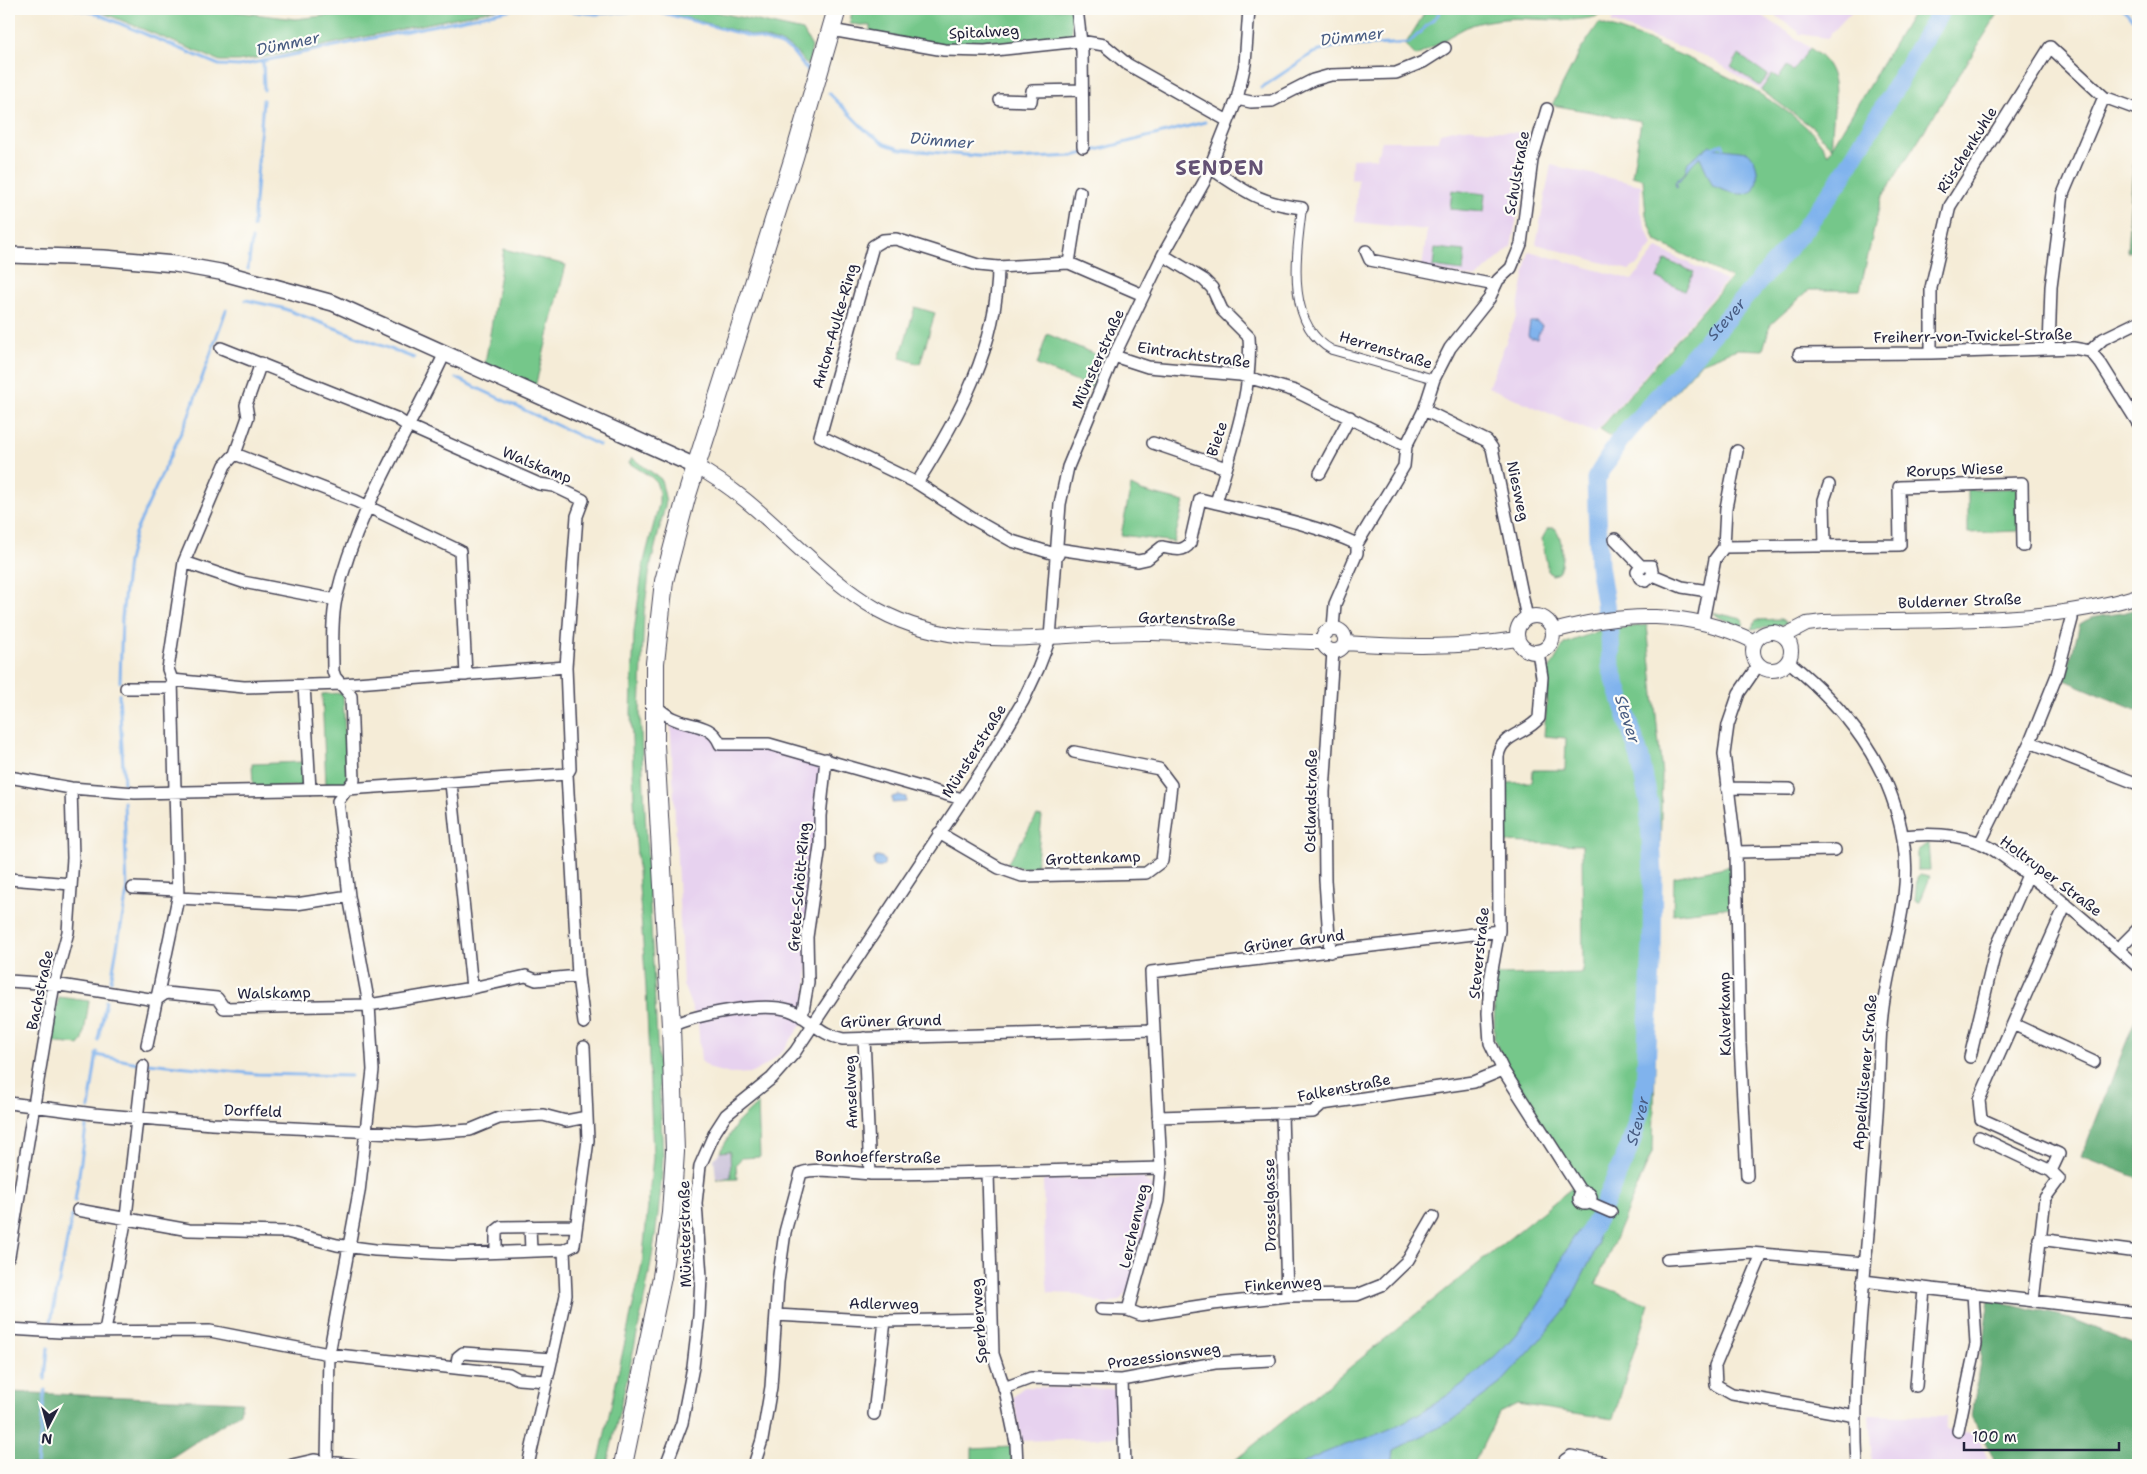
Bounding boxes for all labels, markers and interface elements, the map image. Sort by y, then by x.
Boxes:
street label: Spitalweg [948,20,1020,44]
water label: Dümmer [1319,22,1386,51]
water label: Dümmer [255,26,322,60]
street label: Rüschenkuhle [1932,103,2002,197]
water label: Dümmer [909,127,975,154]
street label: Schulstraße [1500,129,1534,217]
district label: SENDEN [1175,155,1265,181]
street label: Anton-Aulke-Ring [808,261,862,391]
water label: Stever [1702,293,1751,345]
street label: Münsterstraße [1067,306,1129,412]
street label: Freiherr-von-Twickel-Straße [1873,324,2073,348]
street label: Herrenstraße [1337,326,1435,374]
street label: Eintrachtstraße [1136,337,1252,373]
street label: Biete [1202,419,1232,459]
street label: Walskamp [499,442,575,488]
street label: Rorups Wiese [1906,458,2004,482]
street label: Niesweg [1502,459,1534,523]
street label: Bulderner Straße [1898,589,2022,613]
street label: Gartenstraße [1138,607,1236,631]
water label: Stever [1610,692,1645,746]
street label: Münsterstraße [937,700,1011,802]
street label: Ostlandstraße [1300,749,1322,853]
street label: Grete-Schött-Ring [783,821,815,953]
street label: Holtruper Straße [1996,831,2106,921]
street label: Grottenkamp [1045,846,1141,870]
street label: Steverstraße [1464,906,1494,1000]
street label: Grüner Grund [1242,925,1346,957]
street label: Bachstraße [22,948,58,1032]
street label: Kalverkamp [1714,972,1736,1056]
street label: Walskamp [237,982,311,1004]
street label: Appelhülsener Straße [1848,993,1882,1151]
street label: Grüner Grund [840,1010,942,1032]
street label: Amselweg [840,1055,862,1129]
street label: Falkenstraße [1296,1069,1392,1107]
water label: Stever [1621,1094,1654,1148]
street label: Dorffeld [224,1100,283,1122]
street label: Bonhoefferstraße [815,1146,941,1168]
street label: Drosselgasse [1259,1158,1281,1252]
street label: Münsterstraße [674,1180,696,1288]
street label: Lerchenweg [1115,1182,1153,1270]
street label: Finkenweg [1244,1271,1322,1297]
street label: Sperberweg [966,1278,992,1364]
street label: Adlerweg [849,1293,919,1315]
street label: Prozessionsweg [1106,1338,1222,1374]
north arrow [22,1402,72,1452]
scale bar [1964,1419,2120,1451]
text: 100 m [1972,1427,2017,1447]
text: N [40,1429,53,1448]

